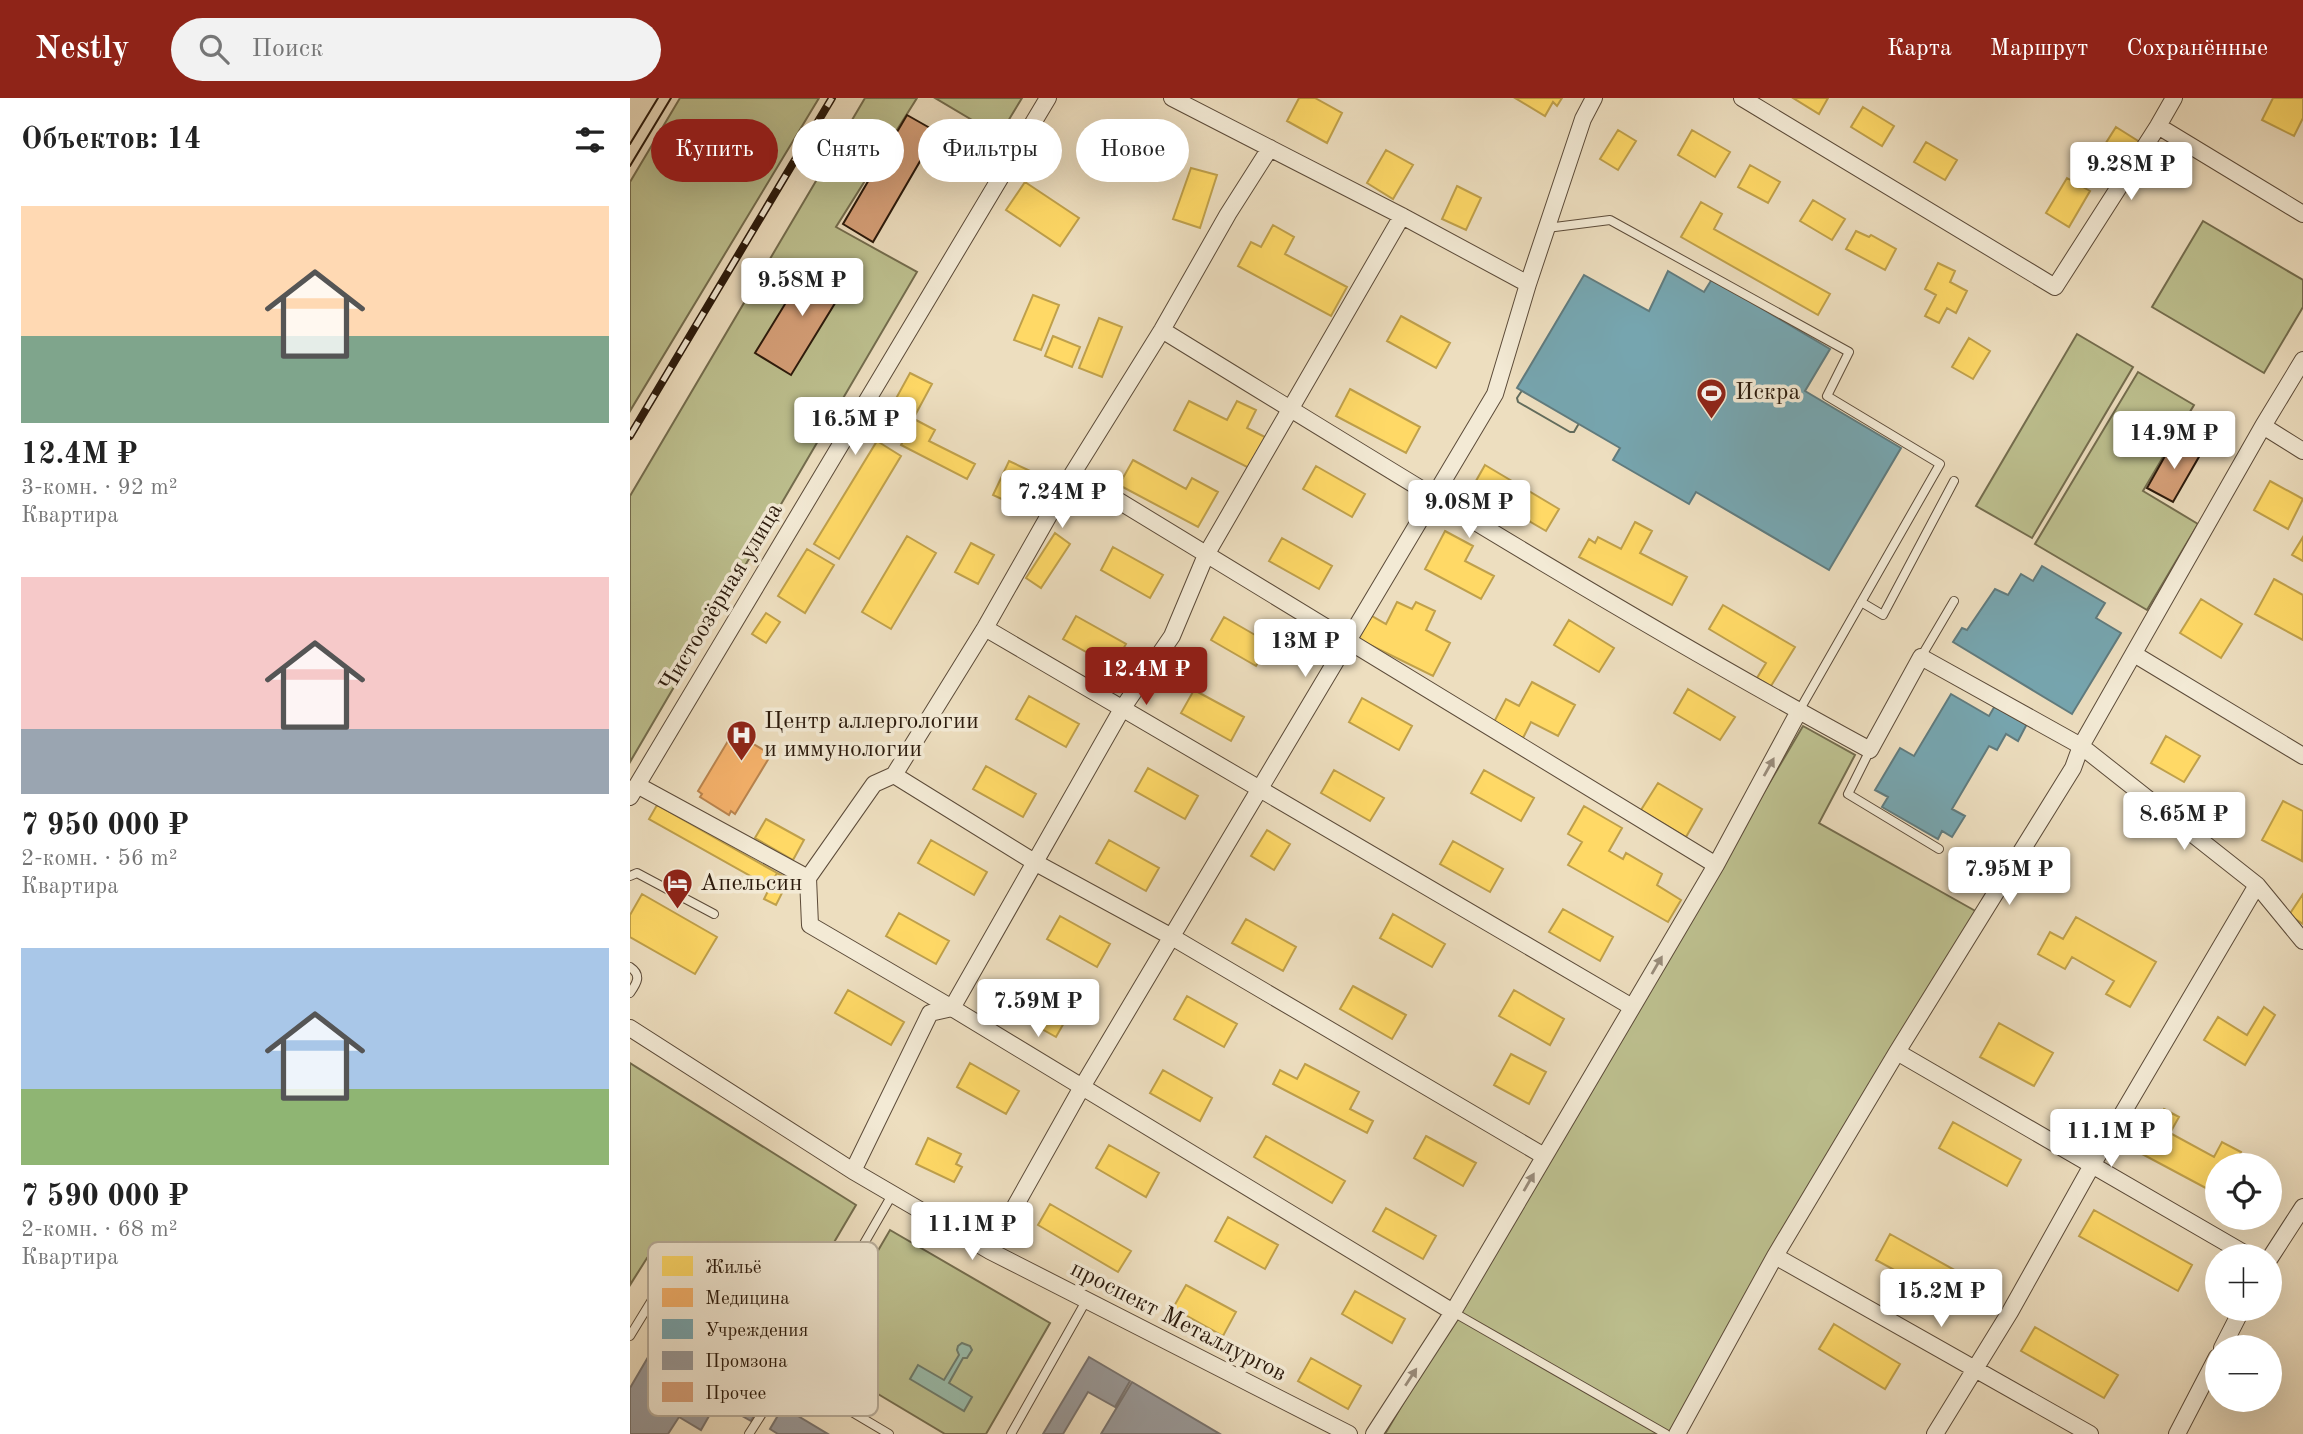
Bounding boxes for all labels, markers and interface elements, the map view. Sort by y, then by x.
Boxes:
search box [171,18,661,81]
icon: search [195,30,233,68]
text: Nestly [35,33,129,66]
text: Поиск [251,36,323,62]
text: Карта [1887,37,1952,61]
text: Маршрут [1990,37,2088,61]
text: Сохранённые [2126,37,2268,61]
chip: Купить [651,119,778,182]
chip: Снять [792,119,904,182]
chip: Фильтры [918,119,1062,182]
chip: Новое [1076,119,1189,182]
icon: filters [571,121,609,159]
text: Объектов: 14 [21,125,201,155]
pin: 9.28M ₽ [2066,142,2196,202]
text: 9.28M ₽ [2086,153,2176,176]
icon: home [252,251,378,377]
pin: 9.58M ₽ [737,258,867,318]
text: 9.58M ₽ [757,269,847,292]
sports icon: Искра [1695,376,1729,420]
place label: Искра [1735,381,1800,405]
pin: 16.5M ₽ [790,398,920,457]
text: 16.5M ₽ [810,408,900,431]
pin: 14.9M ₽ [2109,412,2239,471]
text: 14.9M ₽ [2129,422,2219,445]
text: 12.4M ₽ [21,440,138,470]
pin: 7.24M ₽ [997,470,1127,530]
text: 3-комн. · 92 m² [21,476,178,499]
pin: 9.08M ₽ [1404,480,1534,540]
text: 7.24M ₽ [1017,481,1107,504]
text: 9.08M ₽ [1424,491,1514,514]
street label: Чистоозёрная улица [656,499,788,697]
text: Квартира [21,504,119,527]
pin: 13M ₽ [1256,620,1354,679]
icon: home [252,622,378,748]
text: 13M ₽ [1270,630,1340,653]
pin: 12.4M ₽ [1081,648,1211,707]
text: 12.4M ₽ [1101,658,1191,681]
place label: Центр аллергологии и иммунологии [764,710,979,762]
hospital icon: Центр аллергологии и иммунологии [724,719,758,763]
one-way arrow [1763,757,1775,777]
pin: 8.65M ₽ [2119,792,2249,852]
text: 8.65M ₽ [2139,803,2229,826]
text: 7 950 000 ₽ [21,811,189,841]
text: 2-комн. · 56 m² [21,847,178,870]
pin: 7.95M ₽ [1944,848,2074,907]
text: 7.95M ₽ [1964,858,2054,881]
hotel icon: Апельсин [660,867,694,911]
place label: Апельсин [700,872,802,896]
text: Квартира [21,875,119,898]
one-way arrow [1650,955,1663,974]
pin: 7.59M ₽ [973,979,1103,1039]
text: 7.59M ₽ [993,990,1083,1013]
icon: home [252,993,378,1119]
pin: 11.1M ₽ [2046,1110,2176,1169]
text: 11.1M ₽ [2066,1120,2156,1143]
map controls [2205,1153,2282,1412]
button: locate [2205,1153,2282,1230]
one-way arrow [1523,1173,1535,1192]
text: 7 590 000 ₽ [21,1182,189,1212]
pin: 11.1M ₽ [907,1202,1037,1262]
text: 11.1M ₽ [927,1213,1017,1236]
text: 2-комн. · 68 m² [21,1218,178,1241]
legend [648,1242,878,1416]
button: + [2205,1244,2282,1321]
text: Квартира [21,1246,119,1269]
street label: проспект Металлургов [1066,1257,1290,1387]
text: Жильё [705,1259,762,1278]
pin: 15.2M ₽ [1876,1270,2006,1329]
text: 15.2M ₽ [1896,1280,1986,1303]
text: Медицина [705,1290,790,1309]
text: Учреждения [705,1322,808,1341]
button: − [2205,1335,2282,1412]
text: Промзона [705,1353,788,1372]
one-way arrow [1404,1367,1417,1386]
text: Прочее [705,1385,766,1404]

